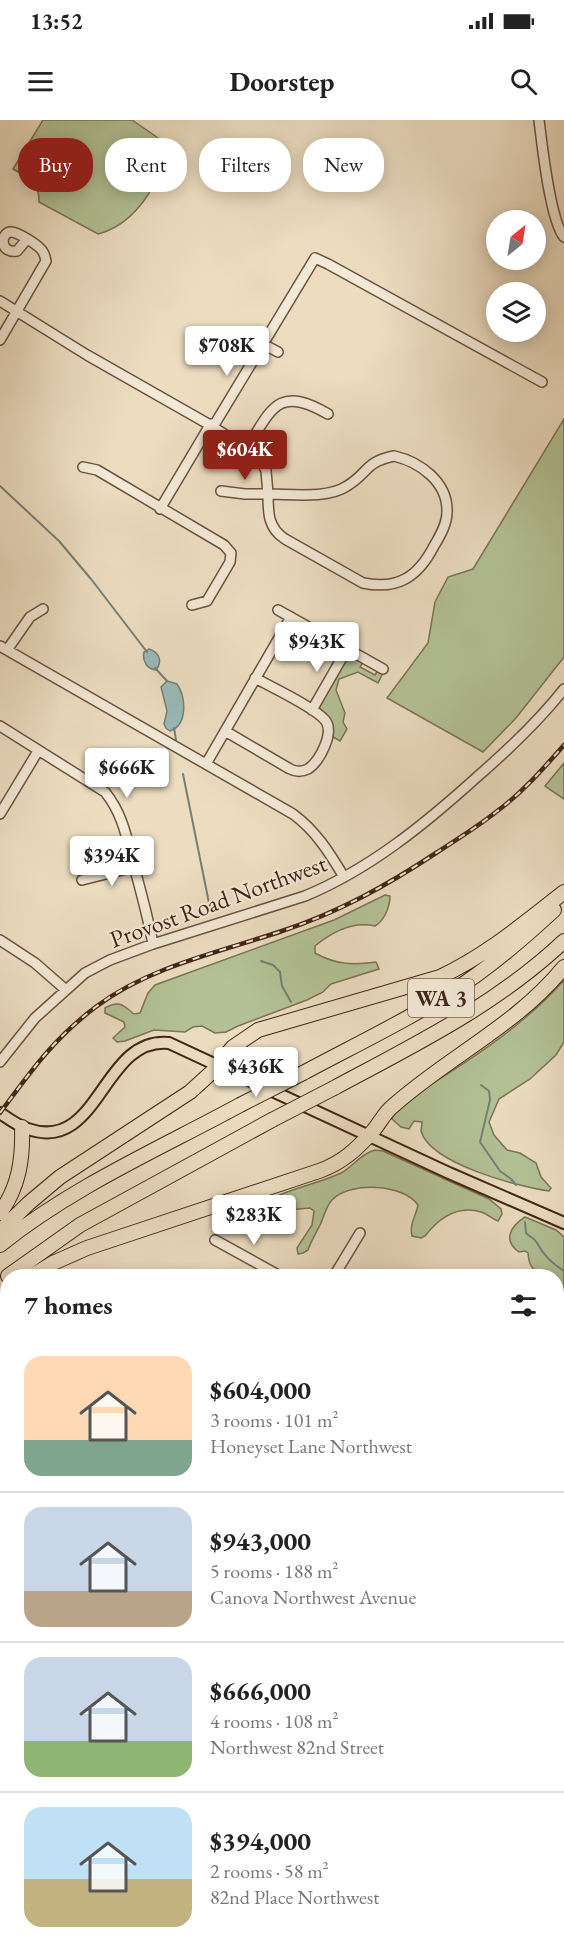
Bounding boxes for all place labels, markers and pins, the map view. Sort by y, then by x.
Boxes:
pin: $708K [185,326,269,377]
pin: $604K [203,430,287,481]
pin: $943K [275,622,359,673]
pin: $666K [85,748,169,799]
pin: $394K [70,836,154,887]
pin: $436K [214,1047,298,1098]
pin: $283K [212,1195,296,1246]

